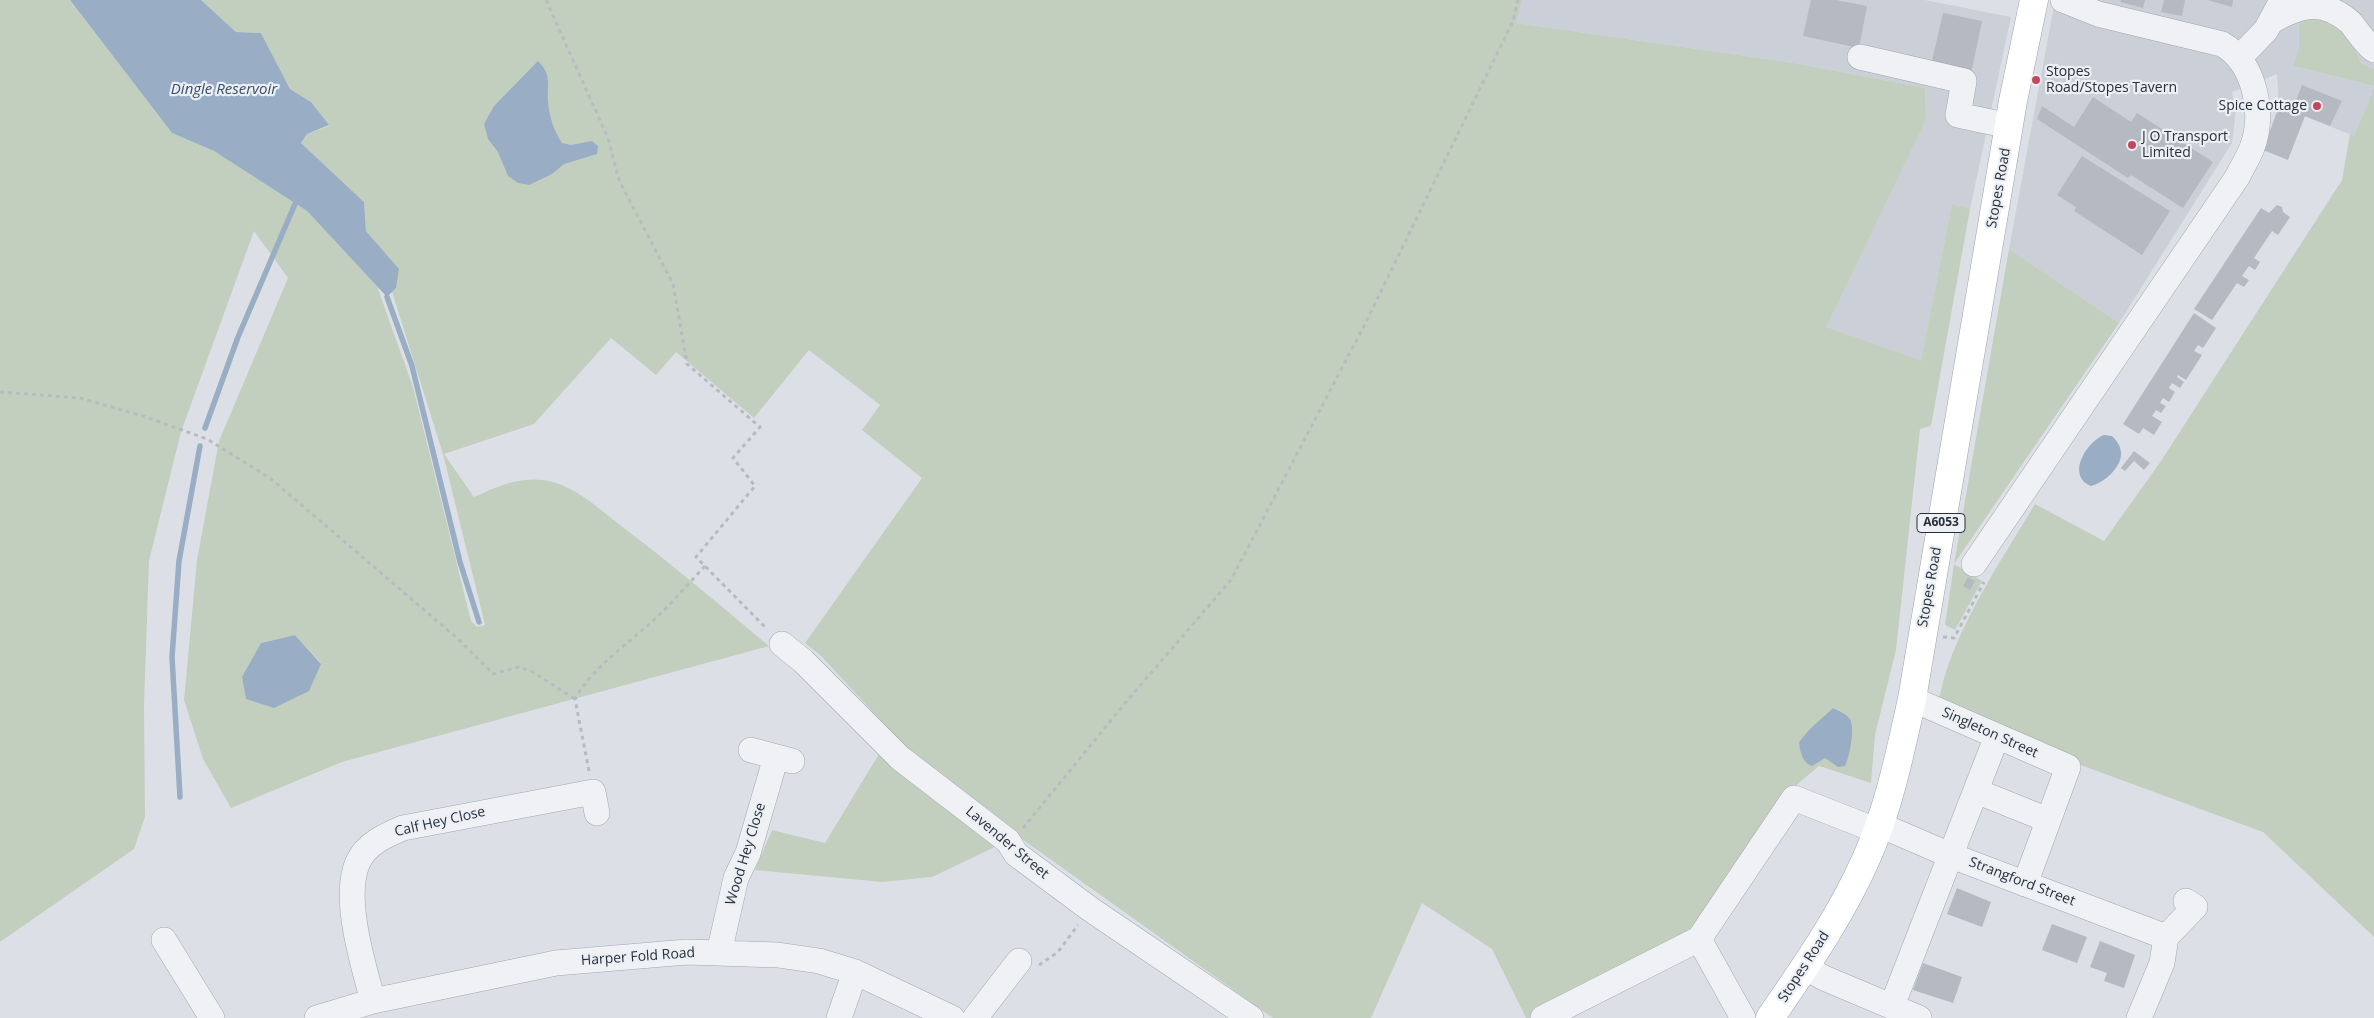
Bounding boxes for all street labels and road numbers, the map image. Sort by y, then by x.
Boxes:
street label: Stopes Road [1984,147,2014,229]
road number: A6053 [1917,514,1965,532]
street label: Stopes Road [1915,546,1945,628]
street label: Singleton Street [1939,704,2041,762]
street label: Wood Hey Close [722,801,770,907]
street label: Calf Hey Close [393,803,487,841]
street label: Lavender Street [962,803,1052,883]
street label: Strangford Street [1966,854,2078,910]
street label: Stopes Road [1775,928,1833,1006]
street label: Harper Fold Road [580,945,696,969]

